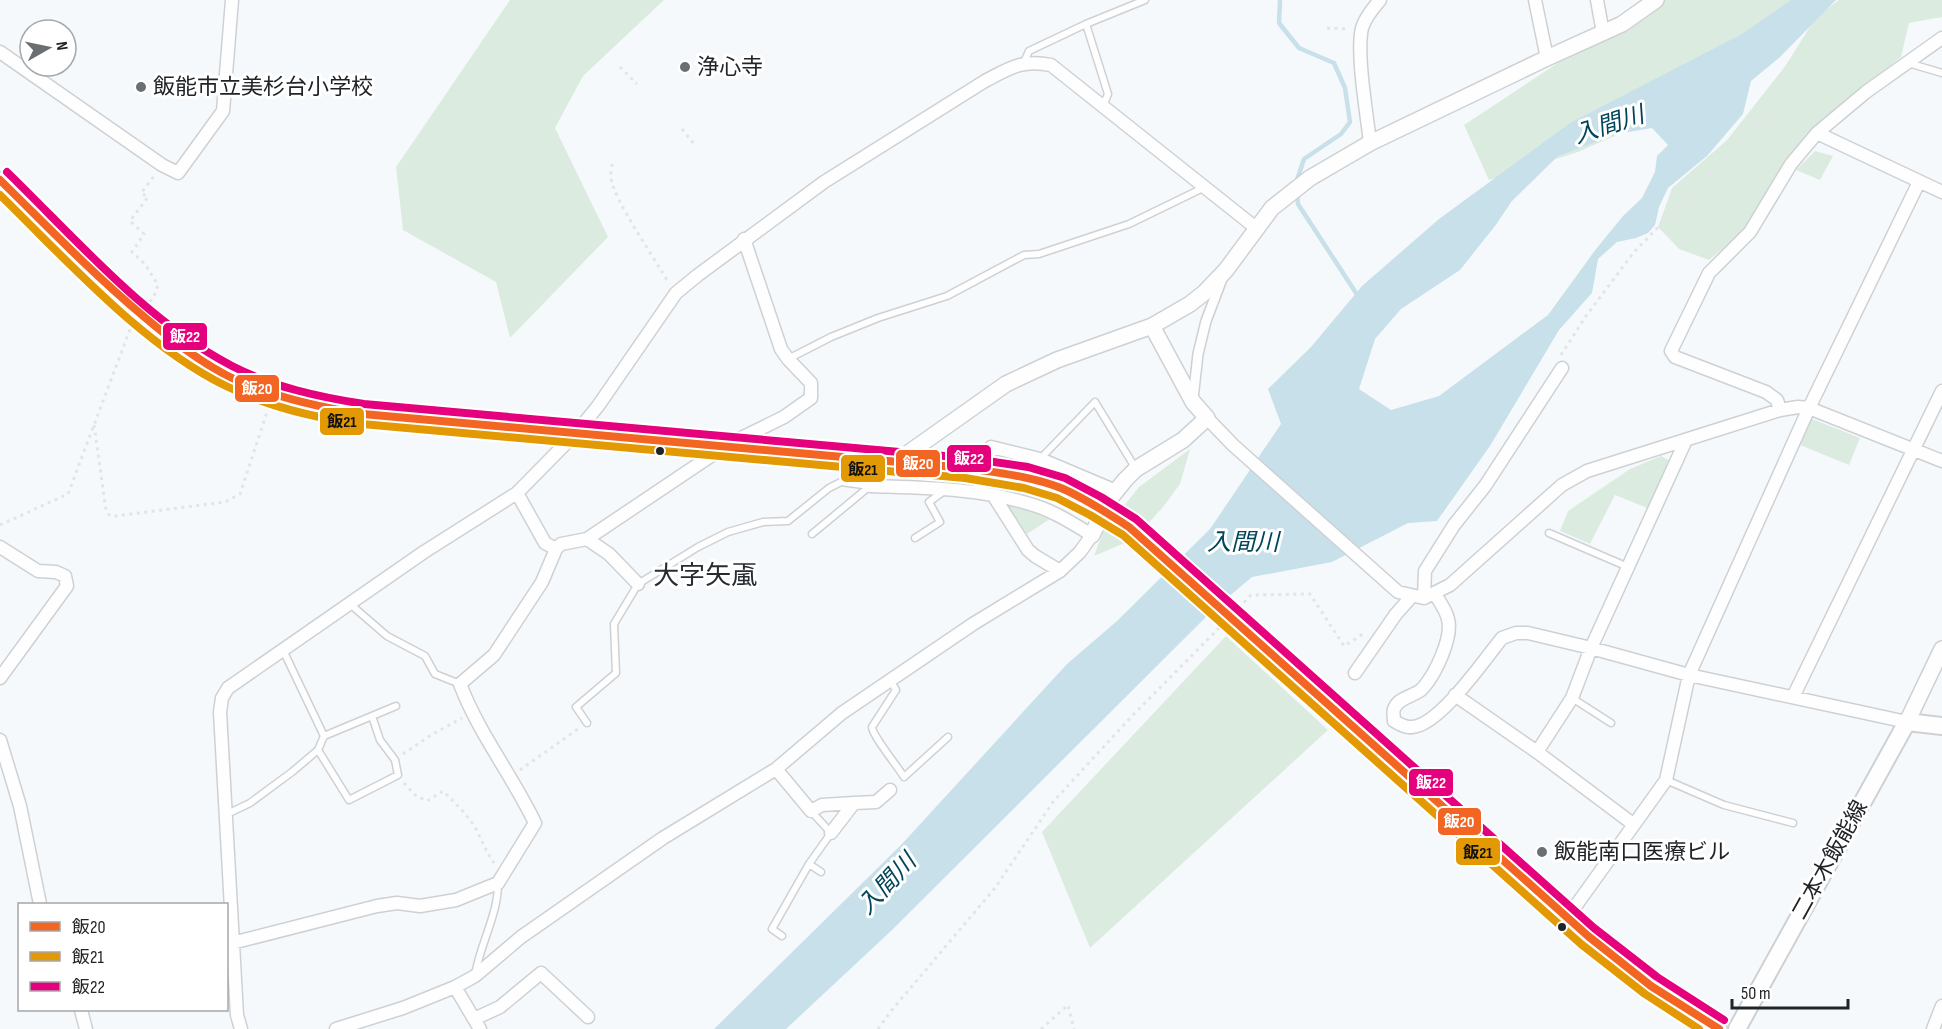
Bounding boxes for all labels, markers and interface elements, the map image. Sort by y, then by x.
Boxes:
north arrow [18,18,78,78]
text: N [51,40,71,52]
place label: 浄心寺 [697,54,763,81]
marker: 浄心寺 [678,60,692,74]
place label: 飯能市立美杉台小学校 [153,74,373,101]
marker: 飯能市立美杉台小学校 [134,80,148,94]
water label: 入間川 [1570,99,1651,150]
line badge: 飯22 [162,322,208,351]
text: 飯22 [169,328,200,347]
line badge: 飯20 [234,374,280,403]
text: 飯20 [241,380,272,399]
line badge: 飯21 [319,407,365,436]
text: 飯21 [326,413,357,432]
line badge: 飯22 [946,444,992,473]
unlabelled marker [654,445,666,457]
line badge: 飯20 [895,449,941,478]
text: 飯22 [953,450,984,469]
line badge: 飯21 [840,454,886,483]
text: 飯20 [902,455,933,474]
text: 飯21 [847,461,878,480]
water label: 入間川 [1207,528,1282,557]
district label: 大字矢颪 [653,561,757,592]
line badge: 飯22 [1408,768,1454,797]
text: 飯22 [1415,774,1446,793]
street label: 二本木飯能線 [1786,796,1874,924]
line badge: 飯20 [1437,807,1482,836]
text: 飯20 [1443,813,1474,832]
line badge: 飯21 [1455,837,1501,866]
place label: 飯能南口医療ビル [1554,839,1730,866]
text: 飯21 [1462,844,1493,863]
marker: 飯能南口医療ビル [1535,845,1549,859]
water label: 入間川 [852,846,924,920]
legend [18,903,228,1011]
text: 飯20 [72,917,105,938]
unlabelled marker [1556,921,1568,933]
text: 飯21 [72,947,104,968]
scale bar [1732,972,1848,1010]
text: 飯22 [72,977,105,998]
text: 50 m [1741,983,1771,1004]

